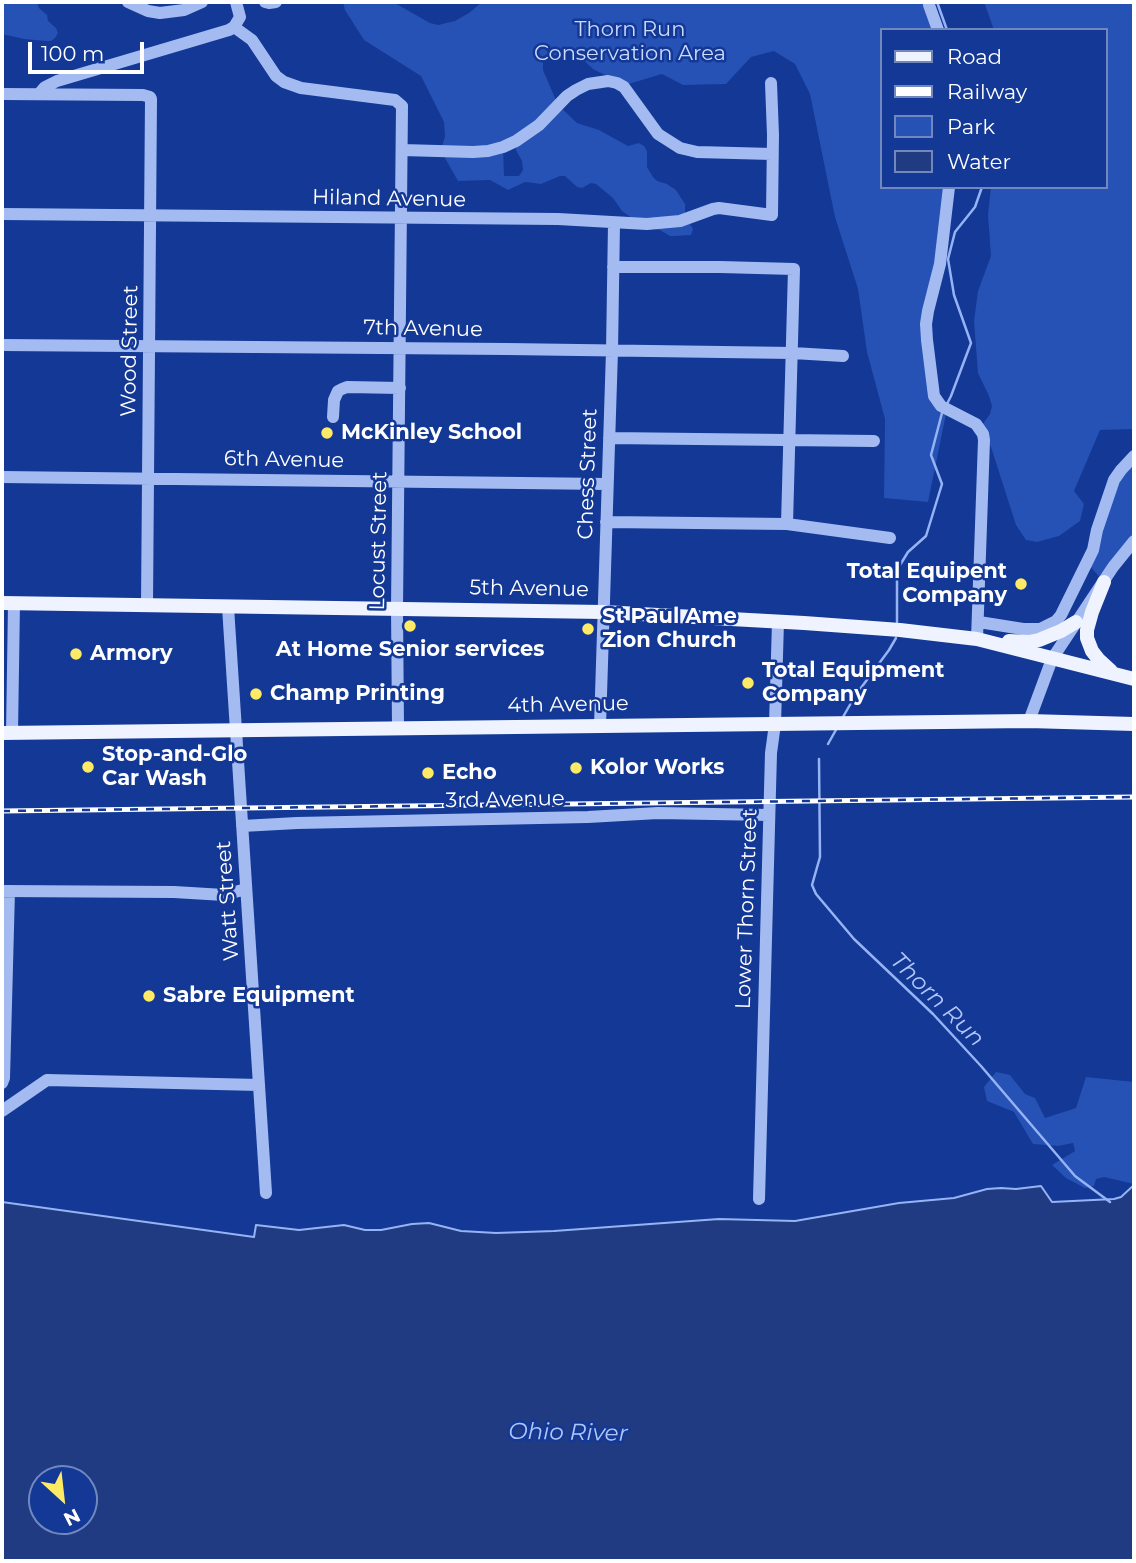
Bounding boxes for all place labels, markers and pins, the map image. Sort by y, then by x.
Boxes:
place label: McKinley School [341,420,522,446]
marker: McKinley School [319,425,335,441]
place label: Total Equipent Company [847,559,1007,609]
marker: Total Equipent Company [1013,576,1029,592]
place label: St Paul Ame Zion Church [602,604,737,654]
marker: At Home Senior services [402,618,418,634]
marker: St Paul Ame Zion Church [580,621,596,637]
place label: At Home Senior services [276,637,544,663]
place label: Armory [90,641,173,667]
marker: Armory [68,646,84,662]
place label: Total Equipment Company [762,658,944,708]
marker: Total Equipment Company [740,675,756,691]
place label: Champ Printing [270,681,445,707]
marker: Champ Printing [248,686,264,702]
place label: Stop-and-Glo Car Wash [102,742,247,792]
place label: Kolor Works [590,755,724,781]
marker: Stop-and-Glo Car Wash [80,759,96,775]
place label: Echo [442,760,497,786]
marker: Kolor Works [568,760,584,776]
marker: Echo [420,765,436,781]
place label: Sabre Equipment [163,983,355,1009]
marker: Sabre Equipment [141,988,157,1004]

